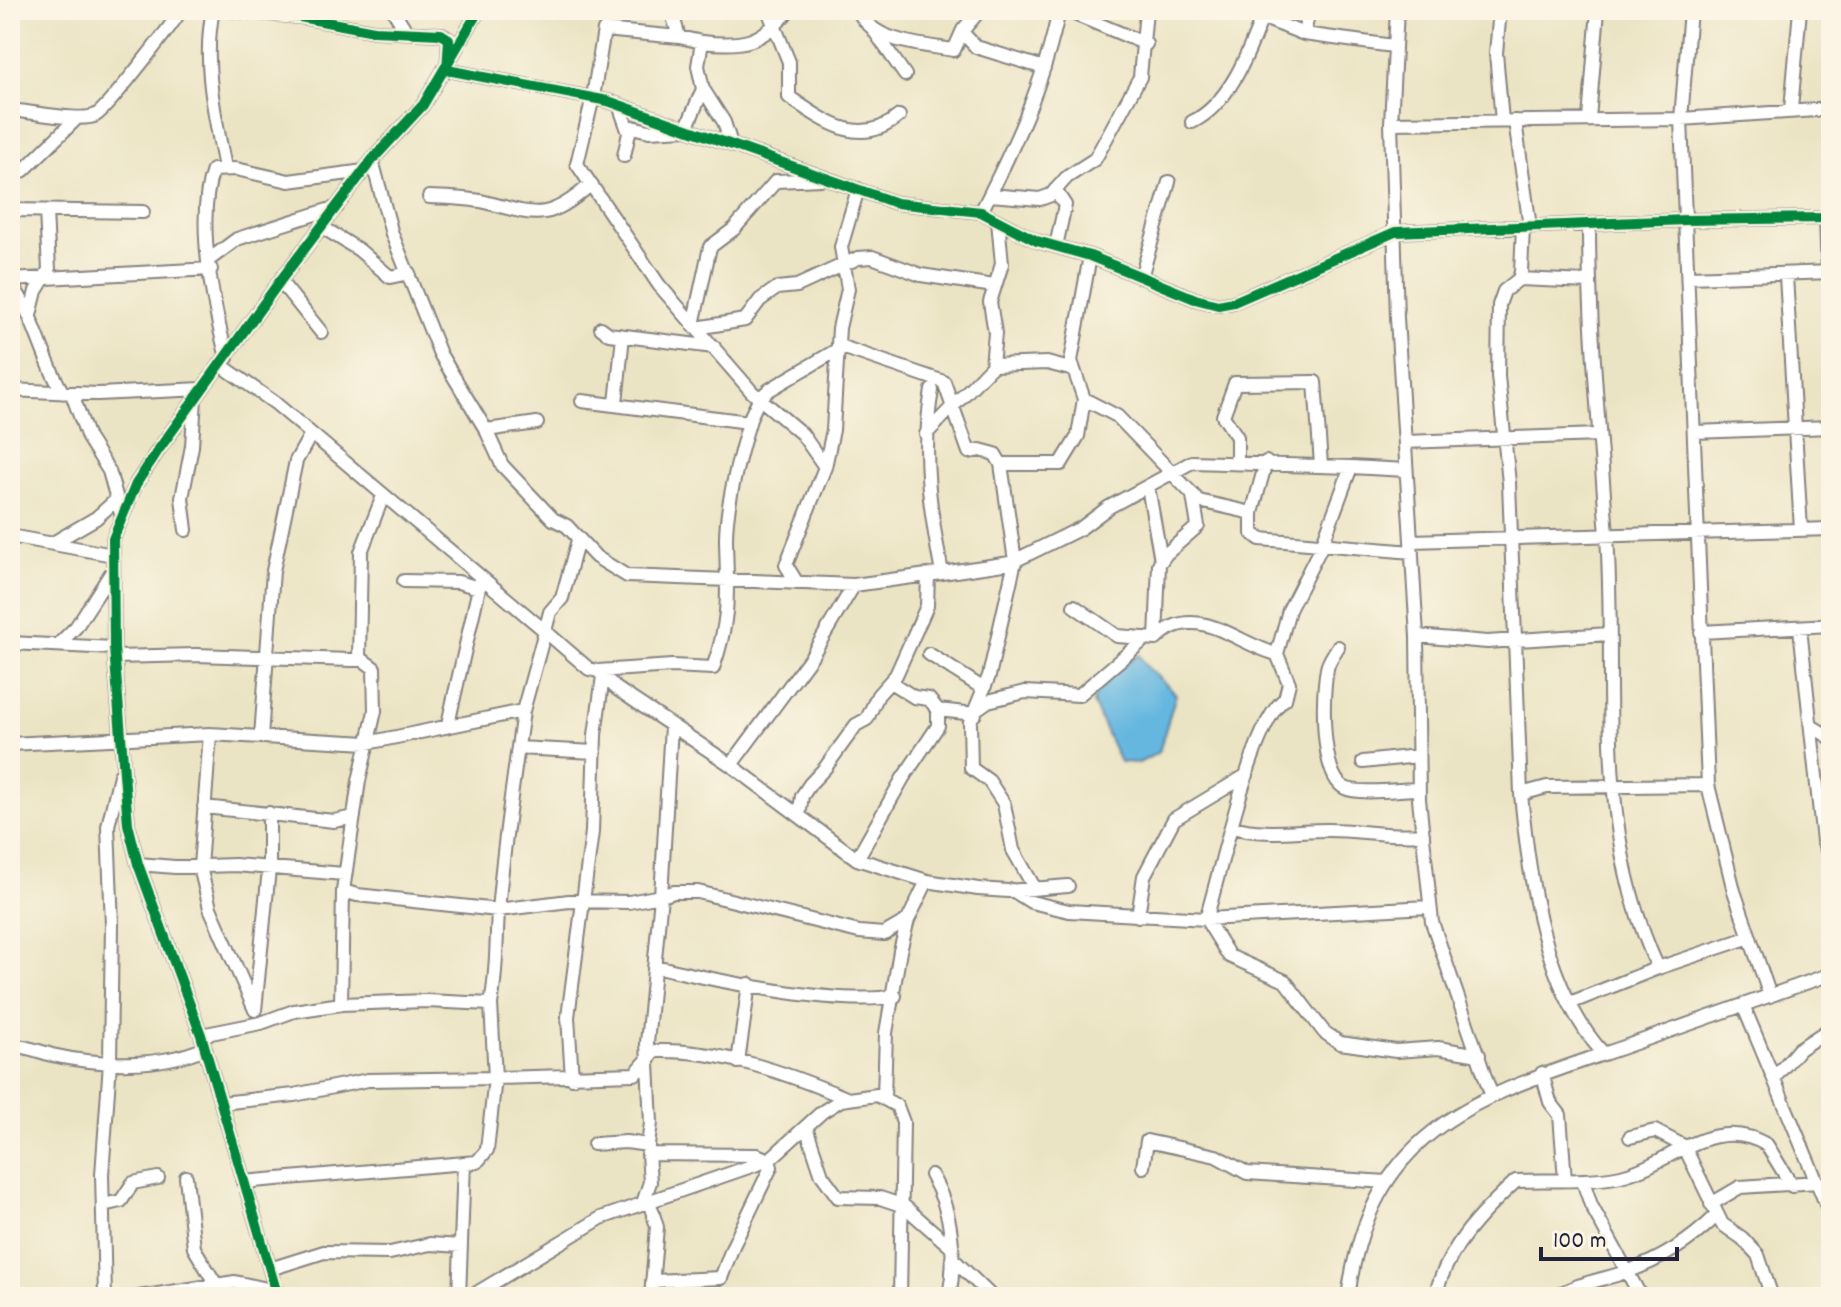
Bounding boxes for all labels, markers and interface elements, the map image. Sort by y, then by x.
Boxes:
scale bar [1541,1211,1677,1261]
text: 100 m [1553,1225,1606,1259]

